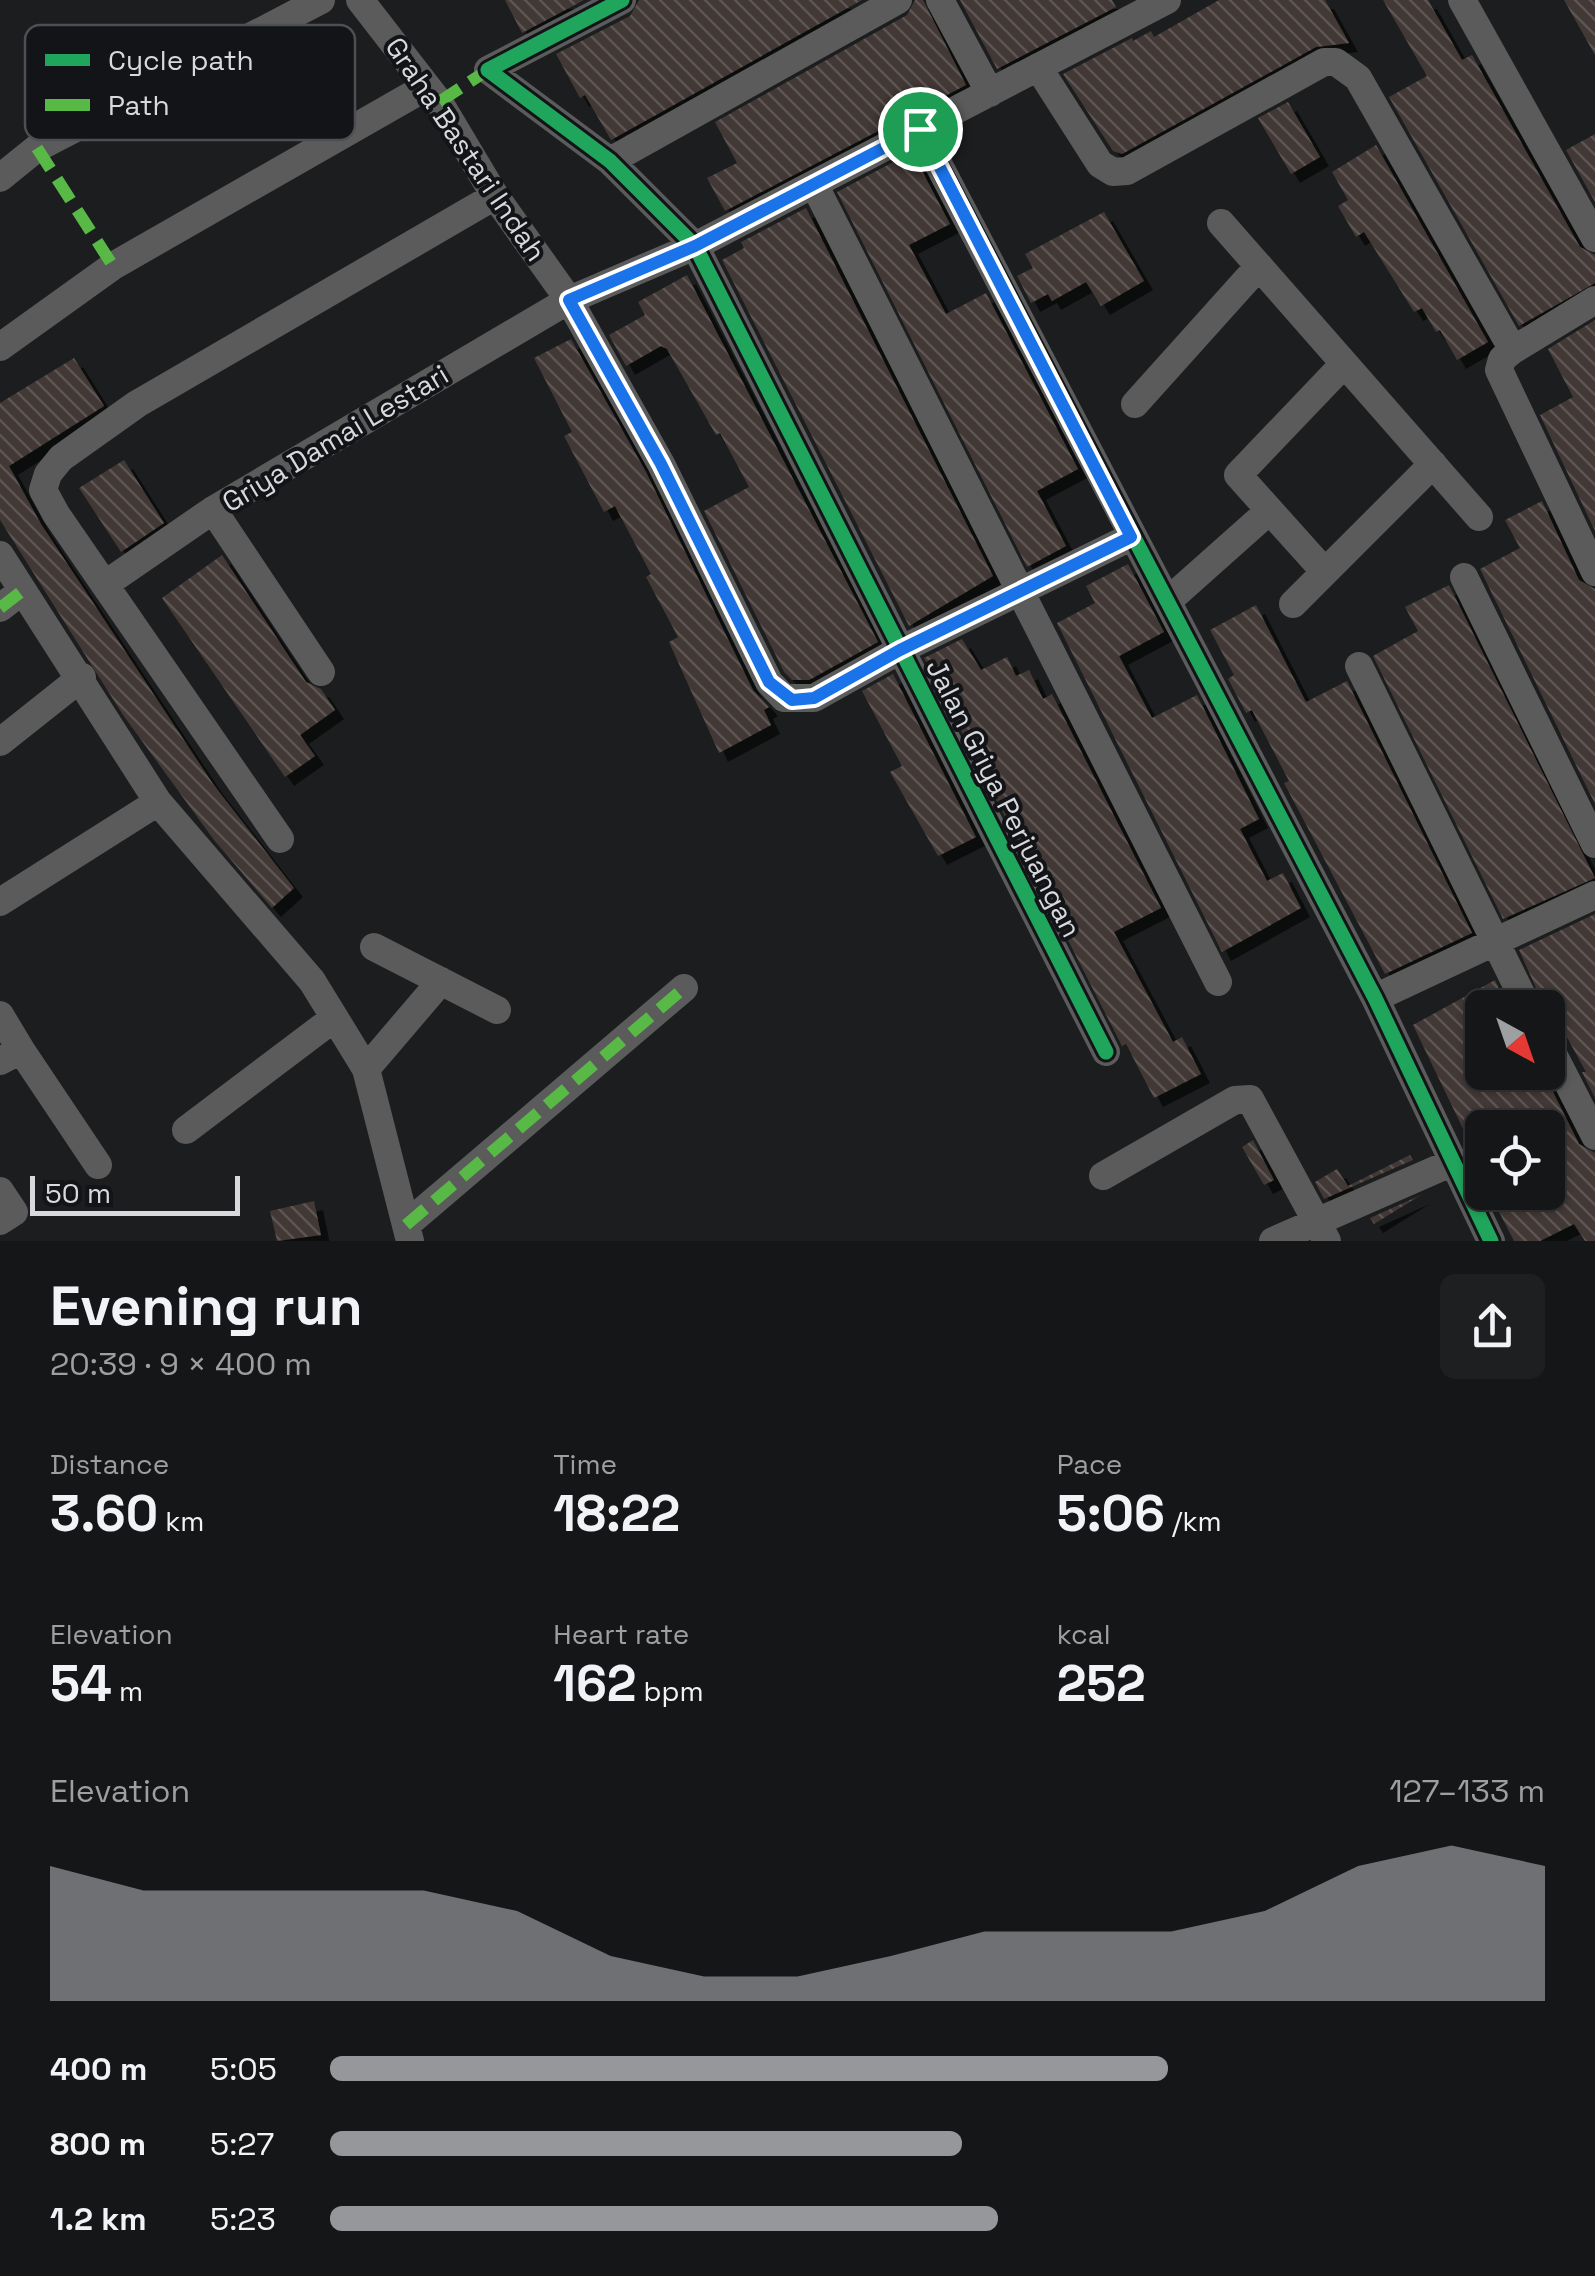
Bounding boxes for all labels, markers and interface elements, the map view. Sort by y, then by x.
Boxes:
legend [25,25,355,140]
street label: Graha Bastari Indah [378,30,554,268]
text: Cycle path [108,42,254,78]
text: Path [108,87,170,123]
pin [878,87,963,172]
icon: arrive [893,102,948,157]
street label: Griya Damai Lestari [215,356,455,520]
street label: Jalan Griya Perjuangan [918,653,1090,943]
north arrow [1465,990,1565,1090]
map controls [1465,990,1565,1210]
button: locate [1465,1110,1565,1210]
scale bar [30,1171,240,1216]
text: 50 m [45,1175,111,1211]
text: Evening run [50,1271,363,1341]
button: share [1440,1274,1545,1379]
text: 20:39 · 9 × 400 m [50,1344,312,1384]
text: Distance [50,1446,169,1482]
text: Time [553,1446,617,1482]
text: Pace [1057,1446,1122,1482]
text: 3.60 [50,1482,158,1546]
text: 18:22 [553,1482,680,1546]
text: 5:06 [1057,1482,1165,1546]
text: km [158,1503,204,1539]
text: /km [1165,1503,1222,1539]
text: Elevation [50,1616,173,1652]
text: Heart rate [553,1616,689,1652]
text: kcal [1057,1616,1111,1652]
text: 54 [50,1652,112,1716]
text: 162 [553,1652,636,1716]
text: 252 [1057,1652,1146,1716]
text: m [112,1673,143,1709]
text: bpm [636,1673,704,1709]
text: Elevation [50,1771,190,1811]
text: 127–133 m [1389,1771,1545,1811]
text: 400 m [50,2049,147,2089]
text: 5:05 [210,2049,277,2089]
text: 800 m [50,2124,146,2164]
text: 5:27 [210,2124,274,2164]
text: 1.2 km [50,2199,147,2239]
text: 5:23 [210,2199,276,2239]

